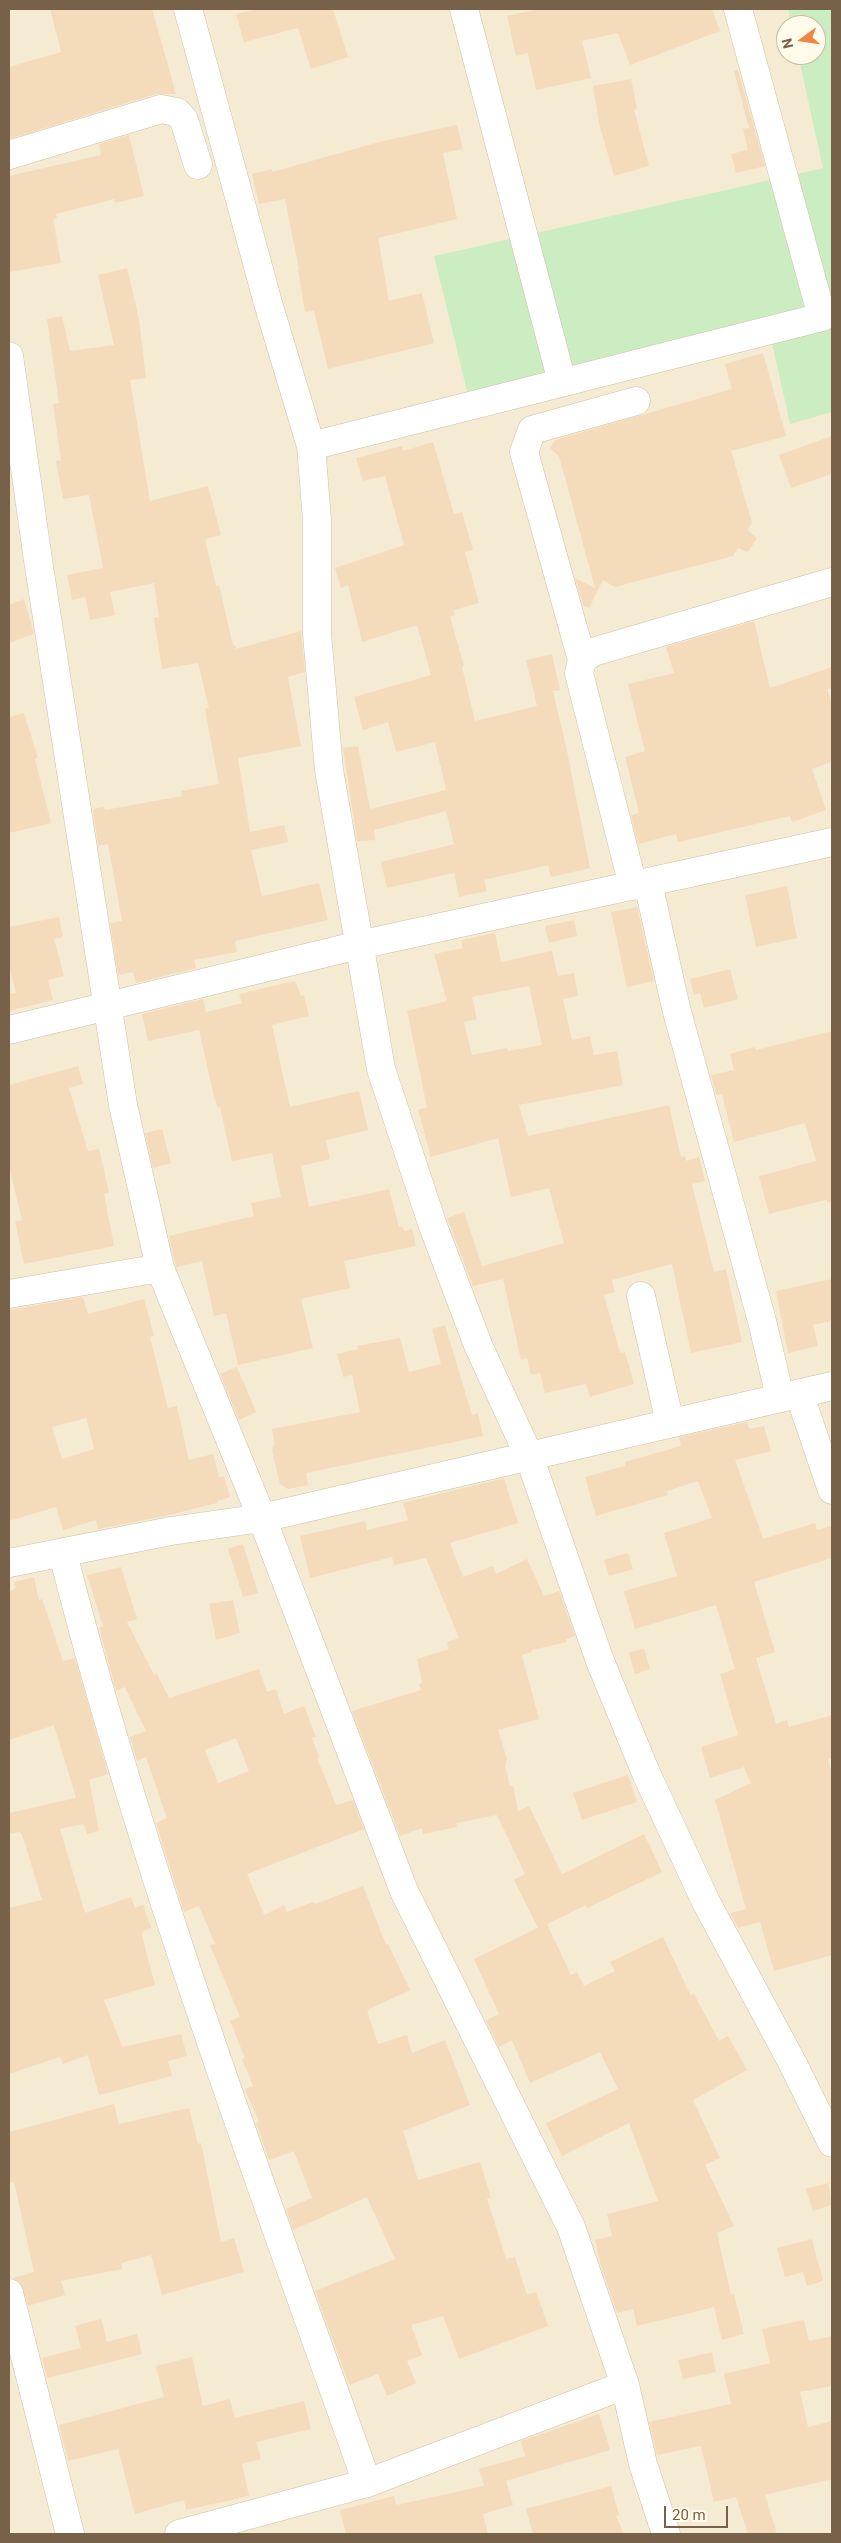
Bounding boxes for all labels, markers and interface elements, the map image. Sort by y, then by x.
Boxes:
north arrow [776,15,826,65]
text: N [778,37,796,50]
scale bar [666,2496,730,2528]
text: 20 m [672,2506,706,2524]

